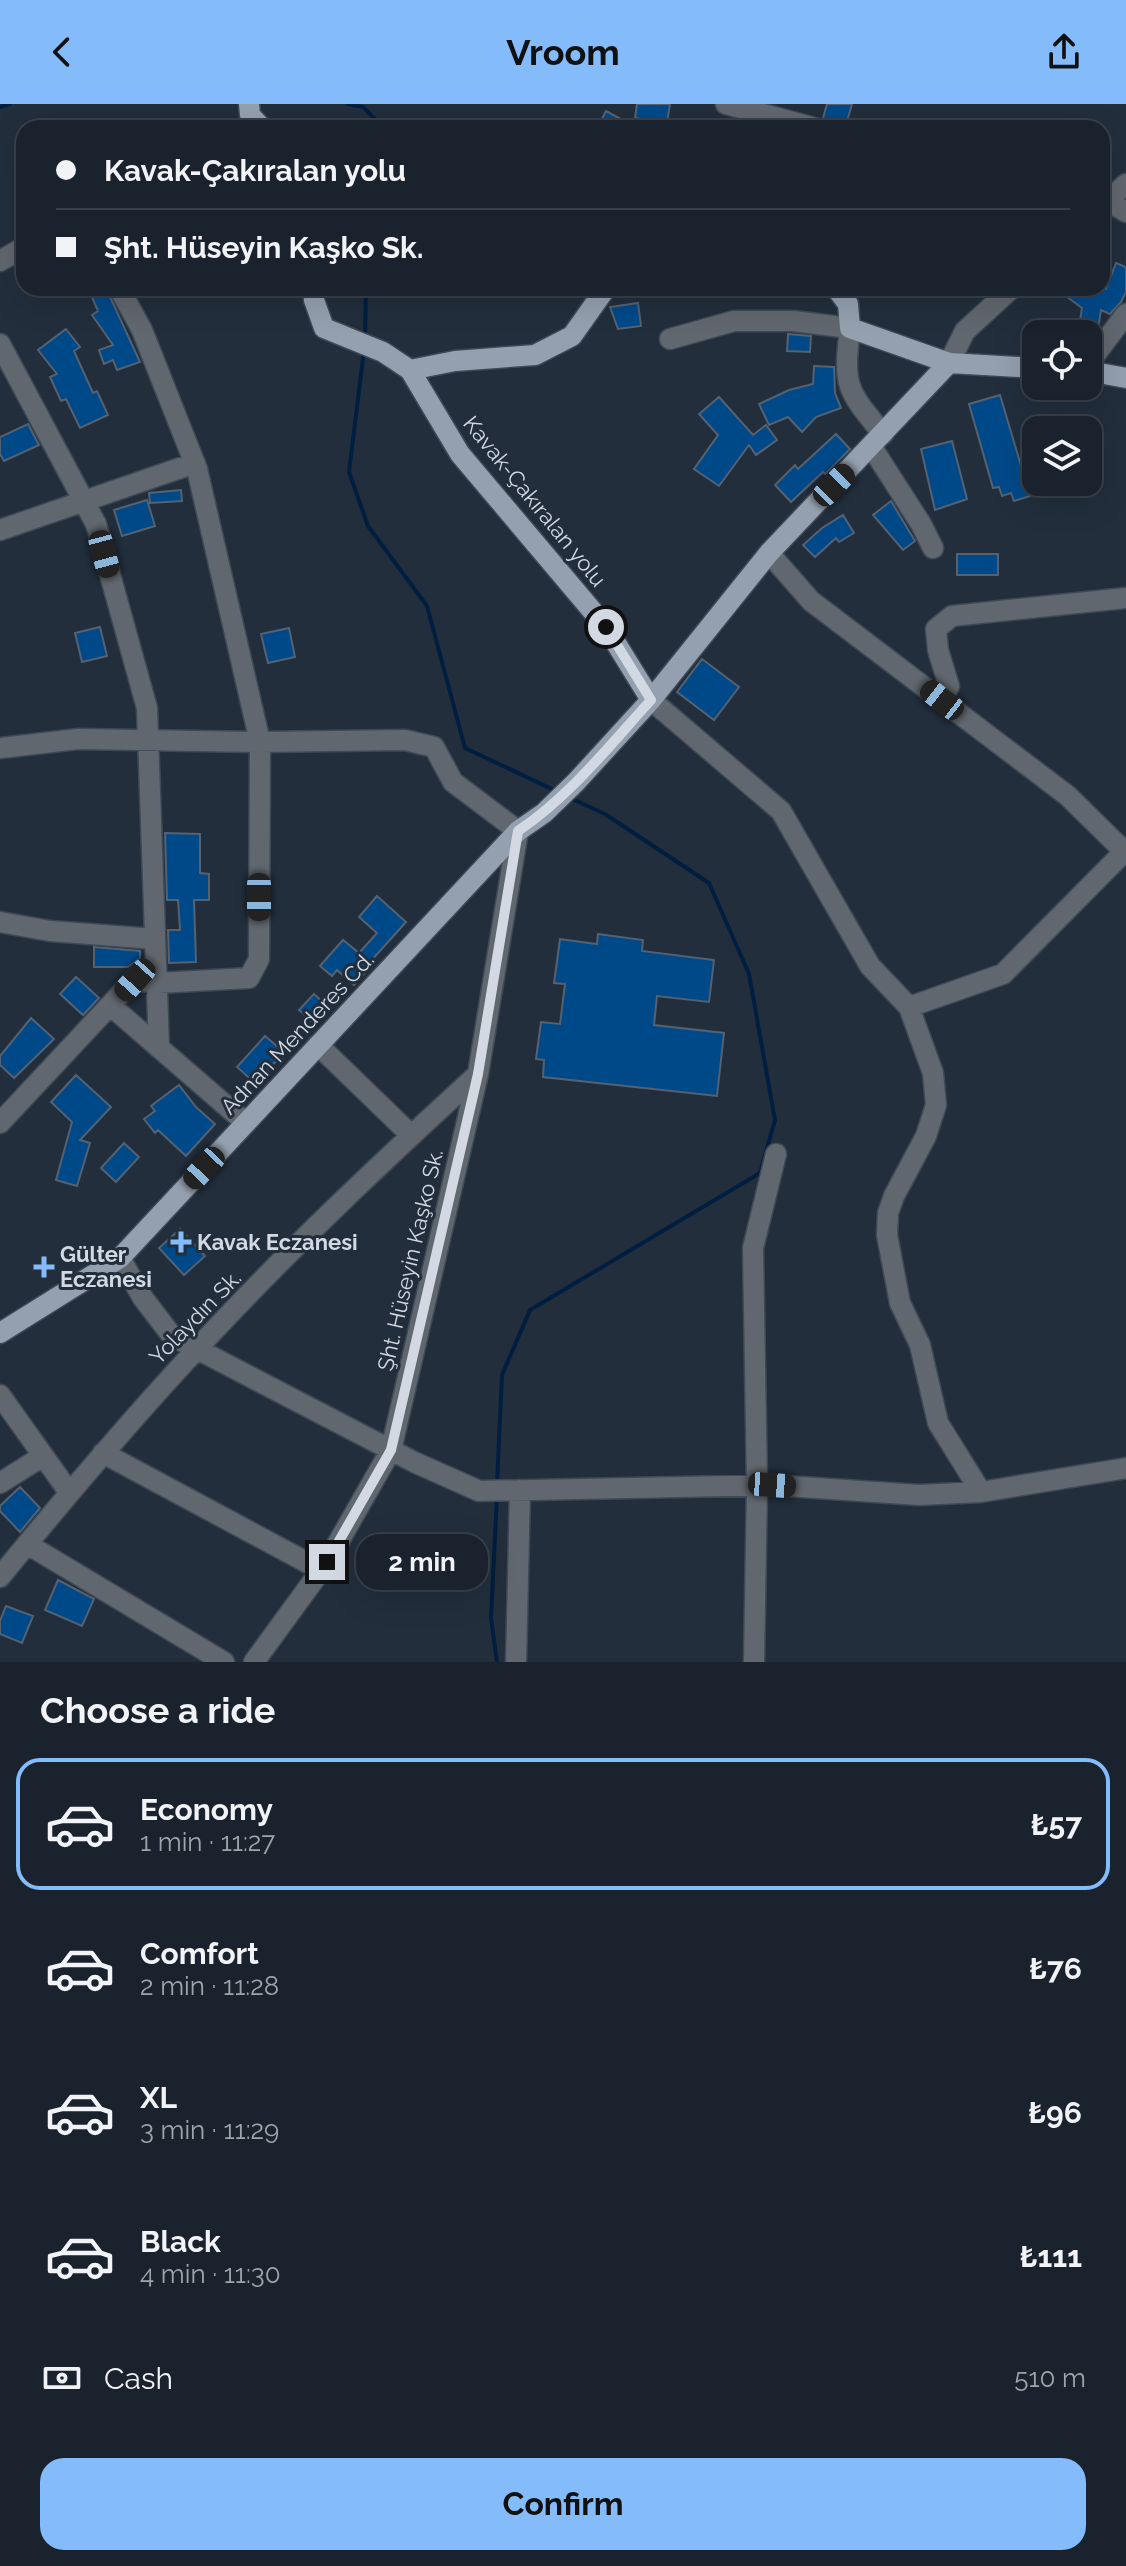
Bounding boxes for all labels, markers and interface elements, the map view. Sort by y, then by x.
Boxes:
icon: back [40,30,84,74]
icon: share [1042,30,1086,74]
text: Vroom [506,31,620,73]
text: Kavak-Çakıralan yolu [104,153,406,188]
text: Şht. Hüseyin Kaşko Sk. [104,230,424,265]
map controls [1022,320,1102,496]
button: locate [1022,320,1102,400]
street label: Kavak-Çakıralan yolu [458,411,612,591]
button: layers [1022,416,1102,496]
car [809,459,859,511]
car [86,528,122,580]
route start [588,609,624,645]
car [916,676,968,724]
car [247,873,271,921]
street label: Adnan Menderes Cd. [215,946,379,1120]
car [110,954,160,1006]
car [179,1142,229,1194]
street label: Şht. Hüseyin Kaşko Sk. [372,1147,448,1373]
place label: Kavak Eczanesi [197,1229,358,1255]
marker: Kavak Eczanesi [172,1233,190,1251]
place label: Gülter Eczanesi [60,1241,152,1292]
marker: Gülter Eczanesi [35,1258,53,1276]
street label: Yolaydın Sk. [144,1265,246,1369]
car [747,1471,797,1499]
callout: 2 min [355,1534,487,1590]
route end [309,1544,345,1580]
text: 2 min [388,1547,456,1577]
text: Choose a ride [40,1689,275,1731]
icon: car [44,1788,116,1860]
text: Economy [140,1792,273,1827]
text: ₺57 [1031,1807,1082,1842]
text: 1 min · 11:27 [140,1827,275,1857]
icon: car [44,1932,116,2004]
text: Comfort [140,1936,259,1971]
text: ₺76 [1029,1951,1082,1986]
text: 2 min · 11:28 [140,1971,279,2001]
icon: car [44,2076,116,2148]
text: XL [140,2080,177,2115]
text: ₺96 [1028,2095,1082,2130]
text: 3 min · 11:29 [140,2115,279,2145]
icon: car [44,2220,116,2292]
text: Black [140,2224,221,2259]
text: ₺111 [1020,2239,1082,2274]
text: 4 min · 11:30 [140,2259,281,2289]
icon: cash [40,2356,84,2400]
text: Cash [104,2361,173,2396]
text: 510 m [1014,2363,1086,2393]
button: Confirm [40,2458,1086,2550]

